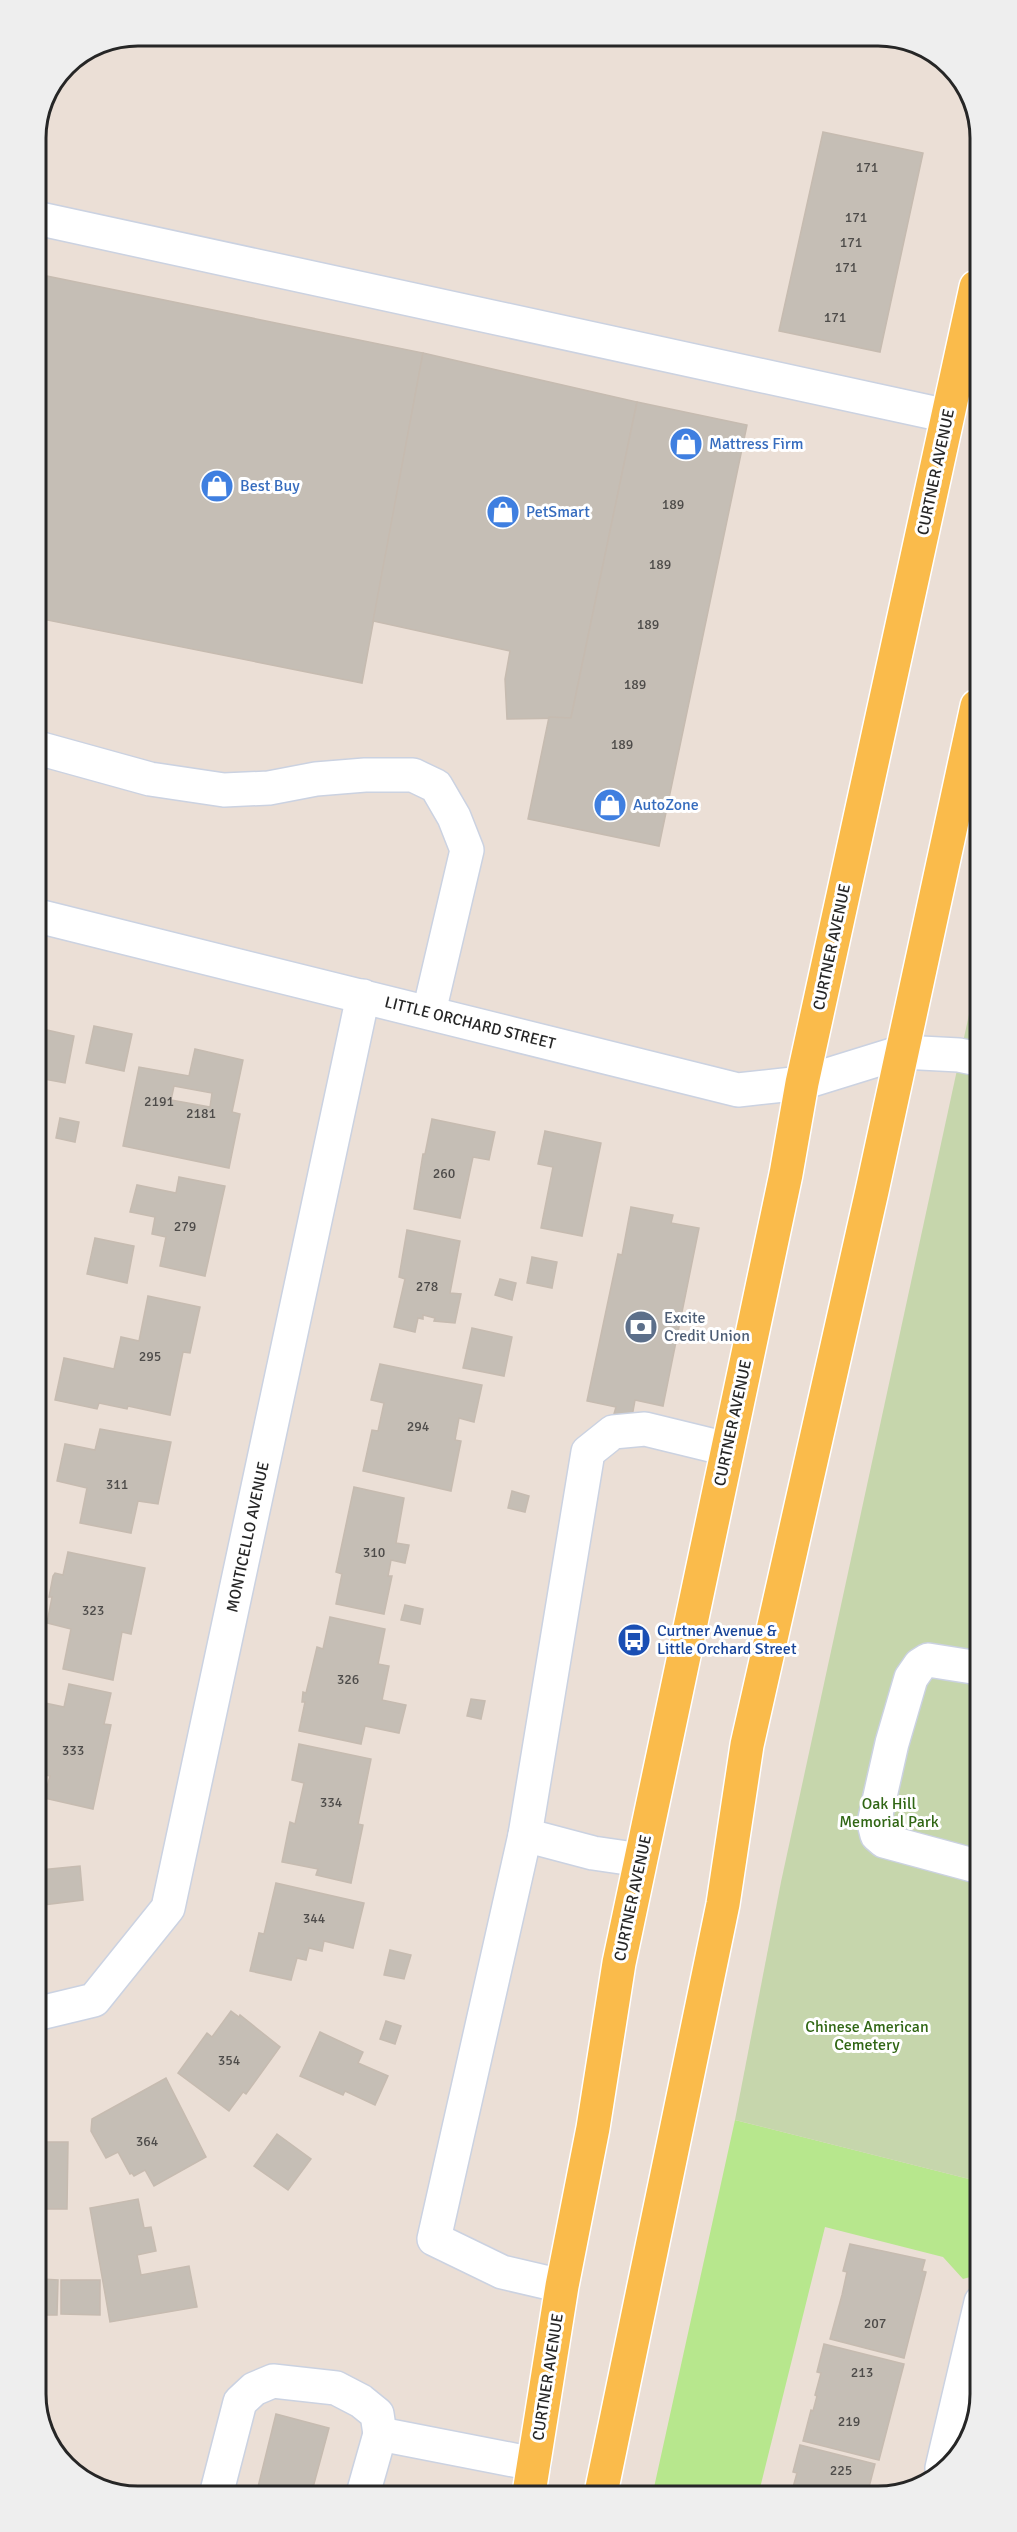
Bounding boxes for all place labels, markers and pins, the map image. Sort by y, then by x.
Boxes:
shop icon: Mattress Firm [668,426,704,462]
place label: Mattress Firm [709,434,804,454]
shop icon: Best Buy [199,468,235,504]
place label: Best Buy [240,476,300,496]
shop icon: PetSmart [485,494,521,530]
place label: PetSmart [526,502,590,522]
shop icon: AutoZone [592,787,628,823]
place label: AutoZone [633,795,699,815]
place label: Excite Credit Union [664,1308,750,1346]
bank icon: Excite Credit Union [623,1309,659,1345]
place label: Curtner Avenue & Little Orchard Street [657,1621,797,1659]
bus stop icon: Curtner Avenue & Little Orchard Street [616,1622,652,1658]

